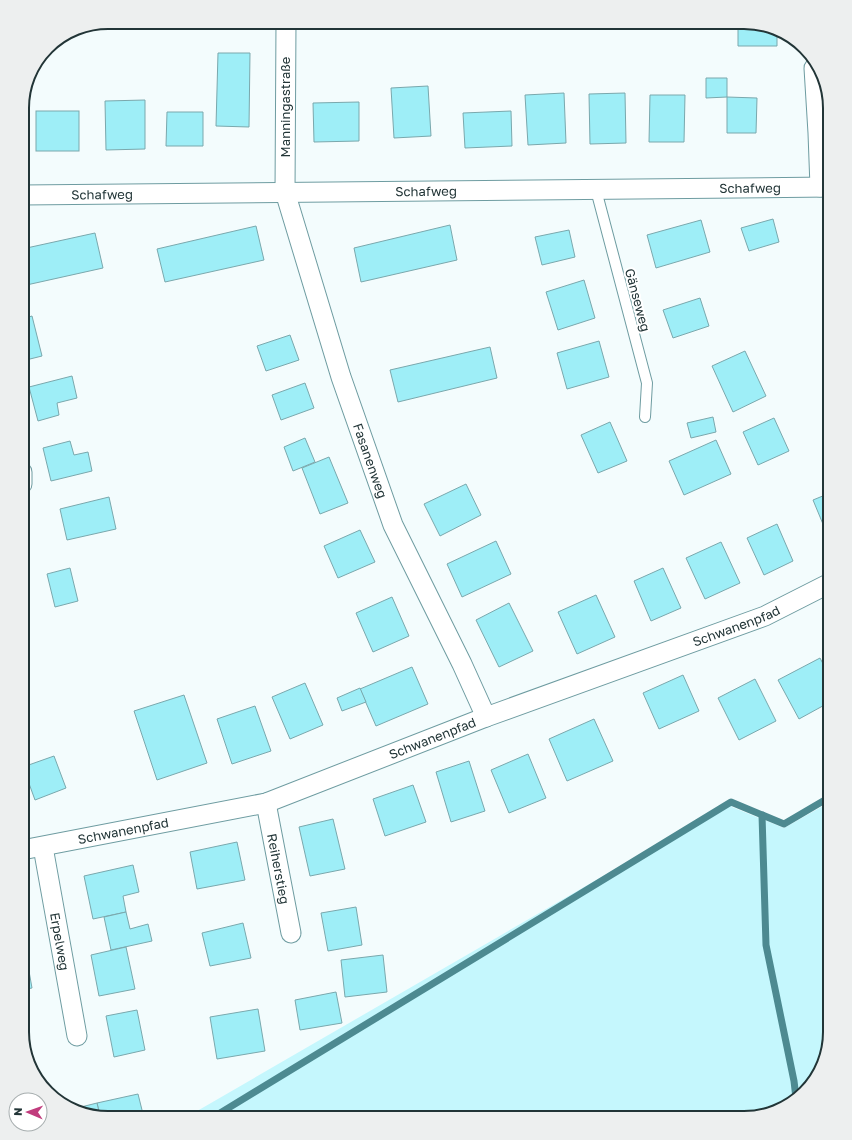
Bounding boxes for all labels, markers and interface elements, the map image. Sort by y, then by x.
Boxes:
street label: Manningastraße [277,57,293,157]
street label: Schafweg [719,179,781,196]
street label: Schafweg [395,183,457,199]
street label: Schafweg [71,186,133,203]
street label: Gänseweg [622,267,654,333]
street label: Fasanenweg [350,421,391,500]
street label: Schwanenpfad [690,602,783,650]
street label: Schwanenpfad [386,714,478,762]
street label: Schwanenpfad [76,814,170,847]
street label: Reiherstieg [264,832,293,905]
street label: Erpelweg [47,911,73,972]
north arrow [8,1092,48,1132]
text: N [11,1107,24,1116]

